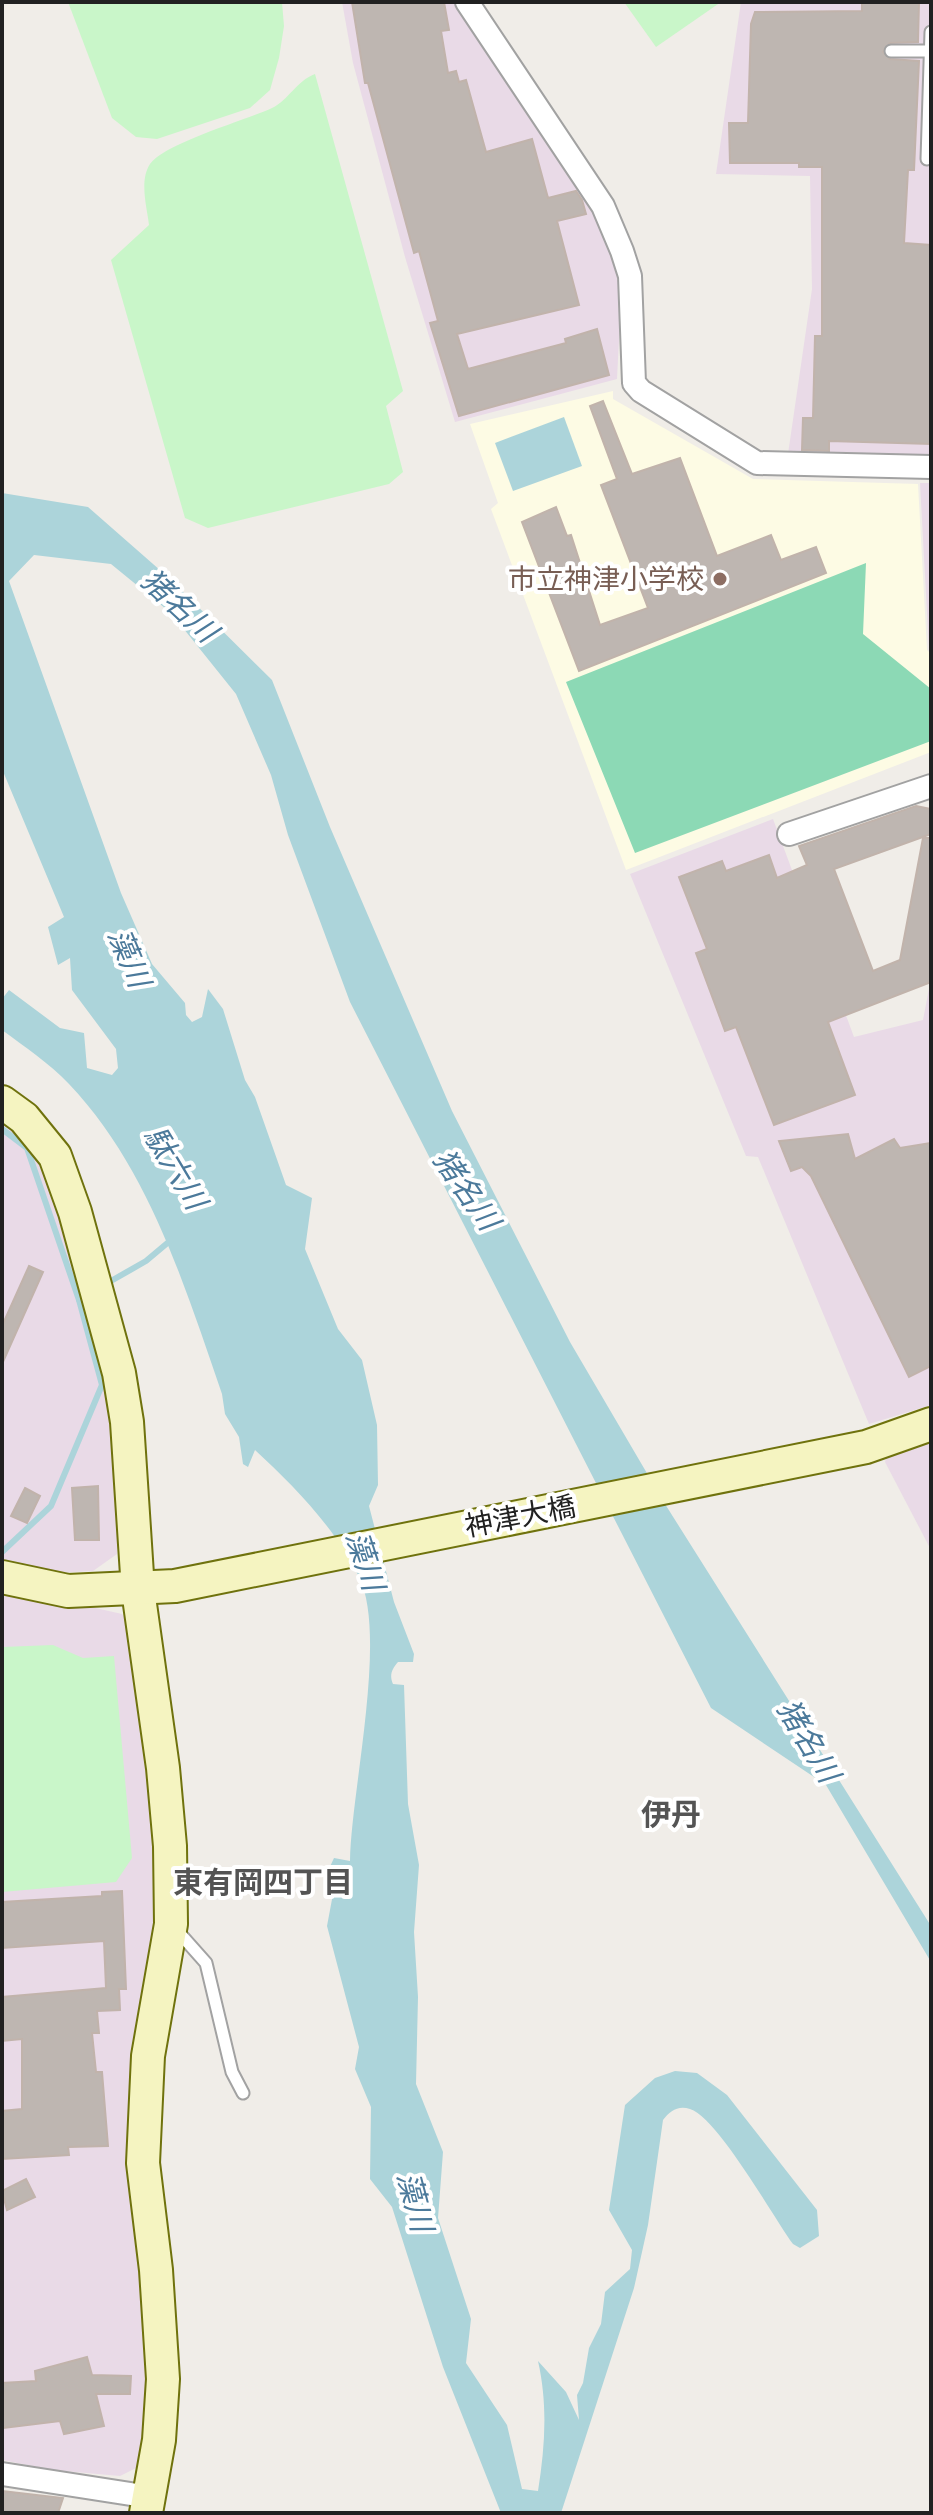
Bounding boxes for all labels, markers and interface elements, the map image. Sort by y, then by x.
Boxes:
water label: 猪名川 [133,561,228,653]
place label: 市立神津小学校 [508,561,704,598]
marker: 市立神津小学校 [711,570,729,588]
water label: 藻川 [100,923,160,996]
water label: 駄六川 [136,1119,217,1219]
water label: 猪名川 [425,1142,510,1240]
street label: 神津大橋 [462,1488,579,1545]
water label: 藻川 [338,1526,394,1598]
water label: 猪名川 [769,1692,850,1792]
district label: 伊丹 [641,1795,701,1834]
district label: 東有岡四丁目 [173,1863,353,1902]
water label: 藻川 [389,2168,443,2239]

